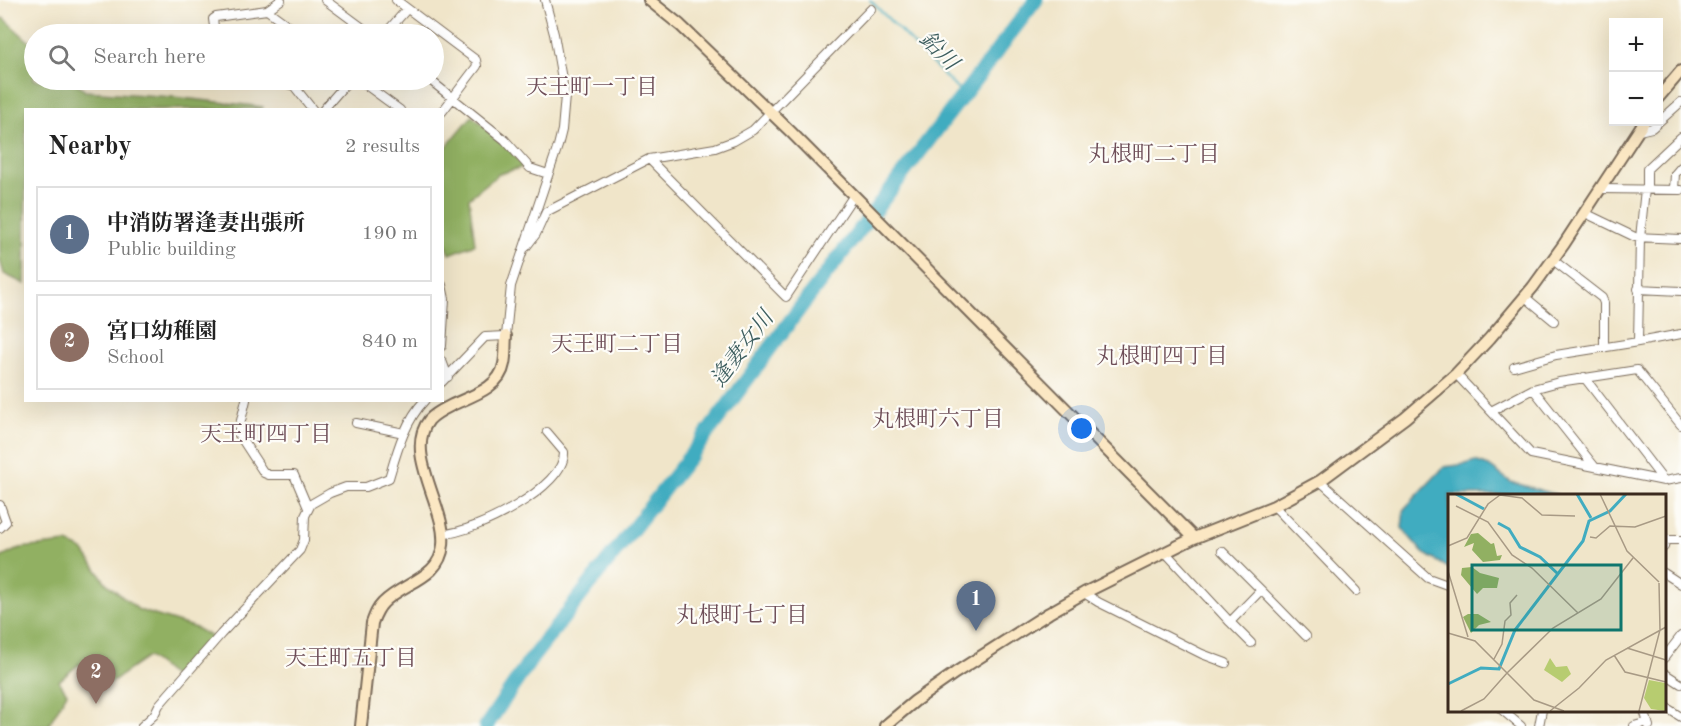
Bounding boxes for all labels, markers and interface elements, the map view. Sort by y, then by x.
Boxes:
map controls [1609,18,1663,126]
button: + [1609,18,1663,72]
search box [24,24,444,90]
water label: 鉛川 [915,27,965,76]
icon: search [45,41,78,74]
text: Search here [93,46,206,68]
button: − [1609,72,1663,126]
district label: 天王町一丁目 [526,75,658,99]
text: Nearby [48,134,132,160]
text: 2 results [345,137,420,157]
district label: 丸根町二丁目 [1088,142,1220,166]
text: 中消防署逢妻出張所 [107,213,305,235]
text: 1 [64,224,75,244]
text: 190 m [362,224,418,244]
text: Public building [107,240,236,260]
water label: 逢妻女川 [706,305,779,391]
text: 宮口幼稚園 [107,321,217,343]
text: 2 [64,332,75,352]
text: 840 m [362,332,418,352]
district label: 天王町二丁目 [551,332,683,356]
district label: 丸根町四丁目 [1096,344,1228,368]
text: School [107,348,164,368]
district label: 丸根町六丁目 [872,407,1004,431]
your location [1067,414,1096,443]
district label: 天王町四丁目 [200,422,332,446]
inset map [1448,494,1666,711]
pin: 1 [956,582,996,631]
district label: 丸根町七丁目 [676,603,808,627]
district label: 天王町五丁目 [285,646,417,670]
pin: 2 [76,654,116,704]

